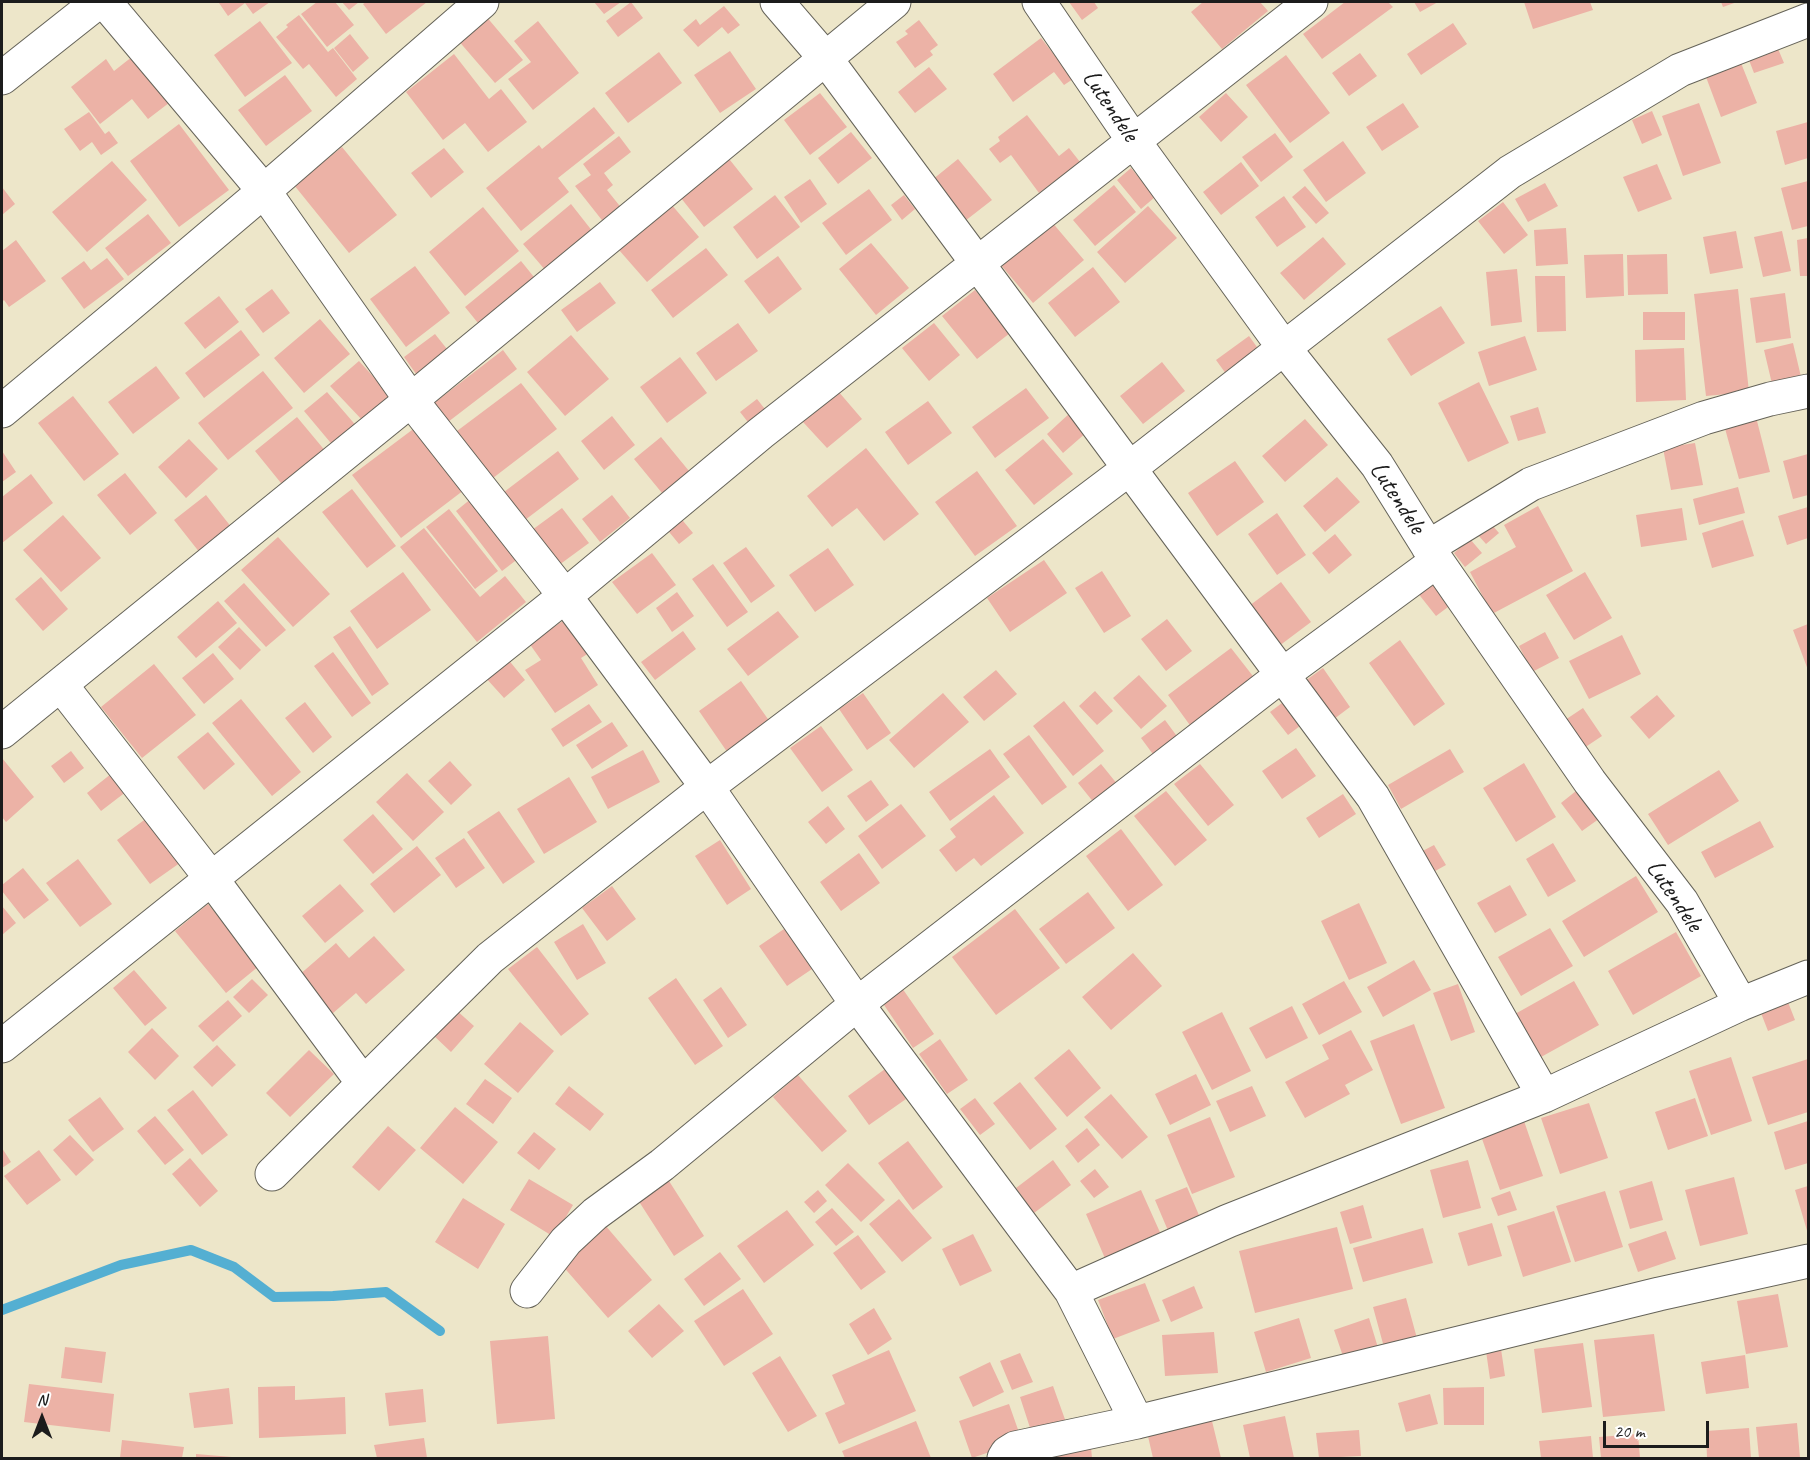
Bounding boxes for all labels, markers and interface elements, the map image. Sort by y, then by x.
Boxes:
street label: Lutendele [1075,64,1145,148]
street label: Lutendele [1362,456,1432,540]
street label: Lutendele [1639,854,1709,938]
north arrow [12,1388,72,1448]
text: N [37,1390,47,1410]
scale bar [1606,1409,1712,1447]
text: 20 m [1614,1420,1645,1442]

